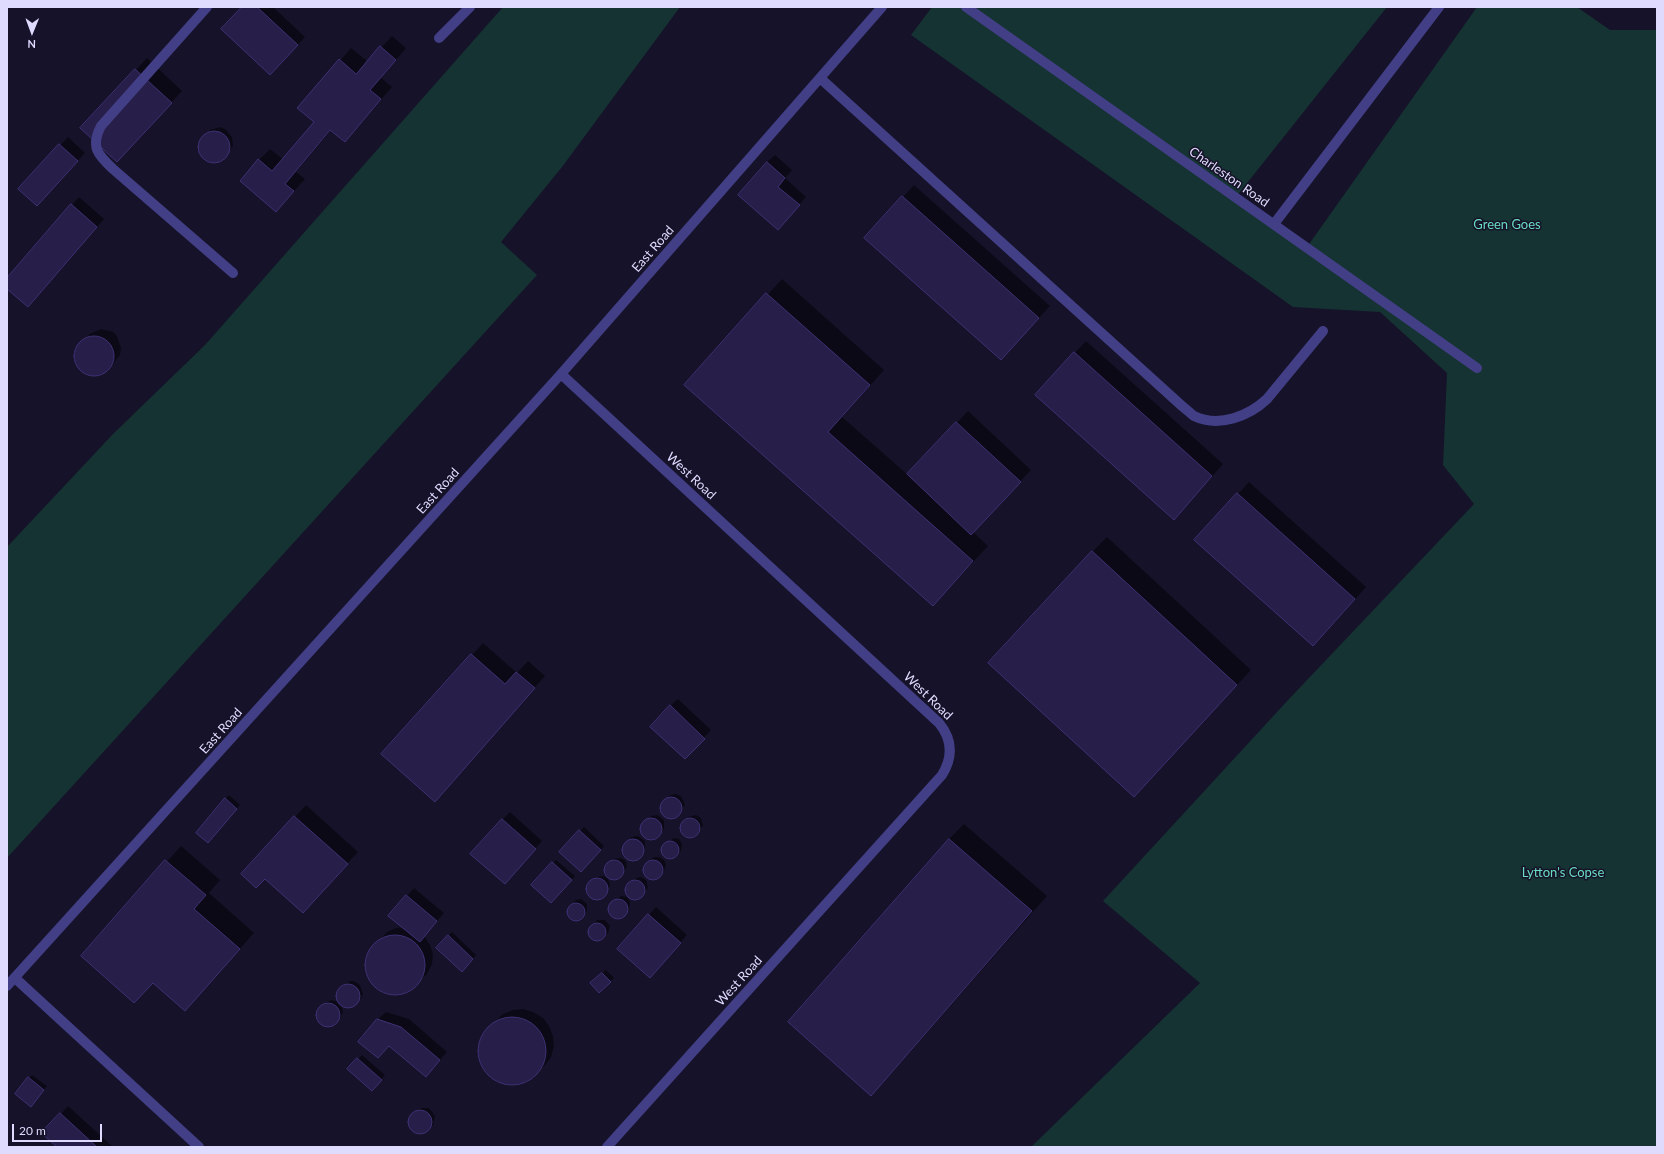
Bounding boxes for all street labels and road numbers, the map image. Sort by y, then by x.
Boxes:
street label: Charleston Road [1186,144,1272,210]
street label: East Road [629,223,677,275]
street label: West Road [663,449,719,503]
street label: East Road [413,465,463,517]
street label: West Road [900,669,956,723]
street label: East Road [196,705,246,757]
street label: West Road [712,953,766,1009]

